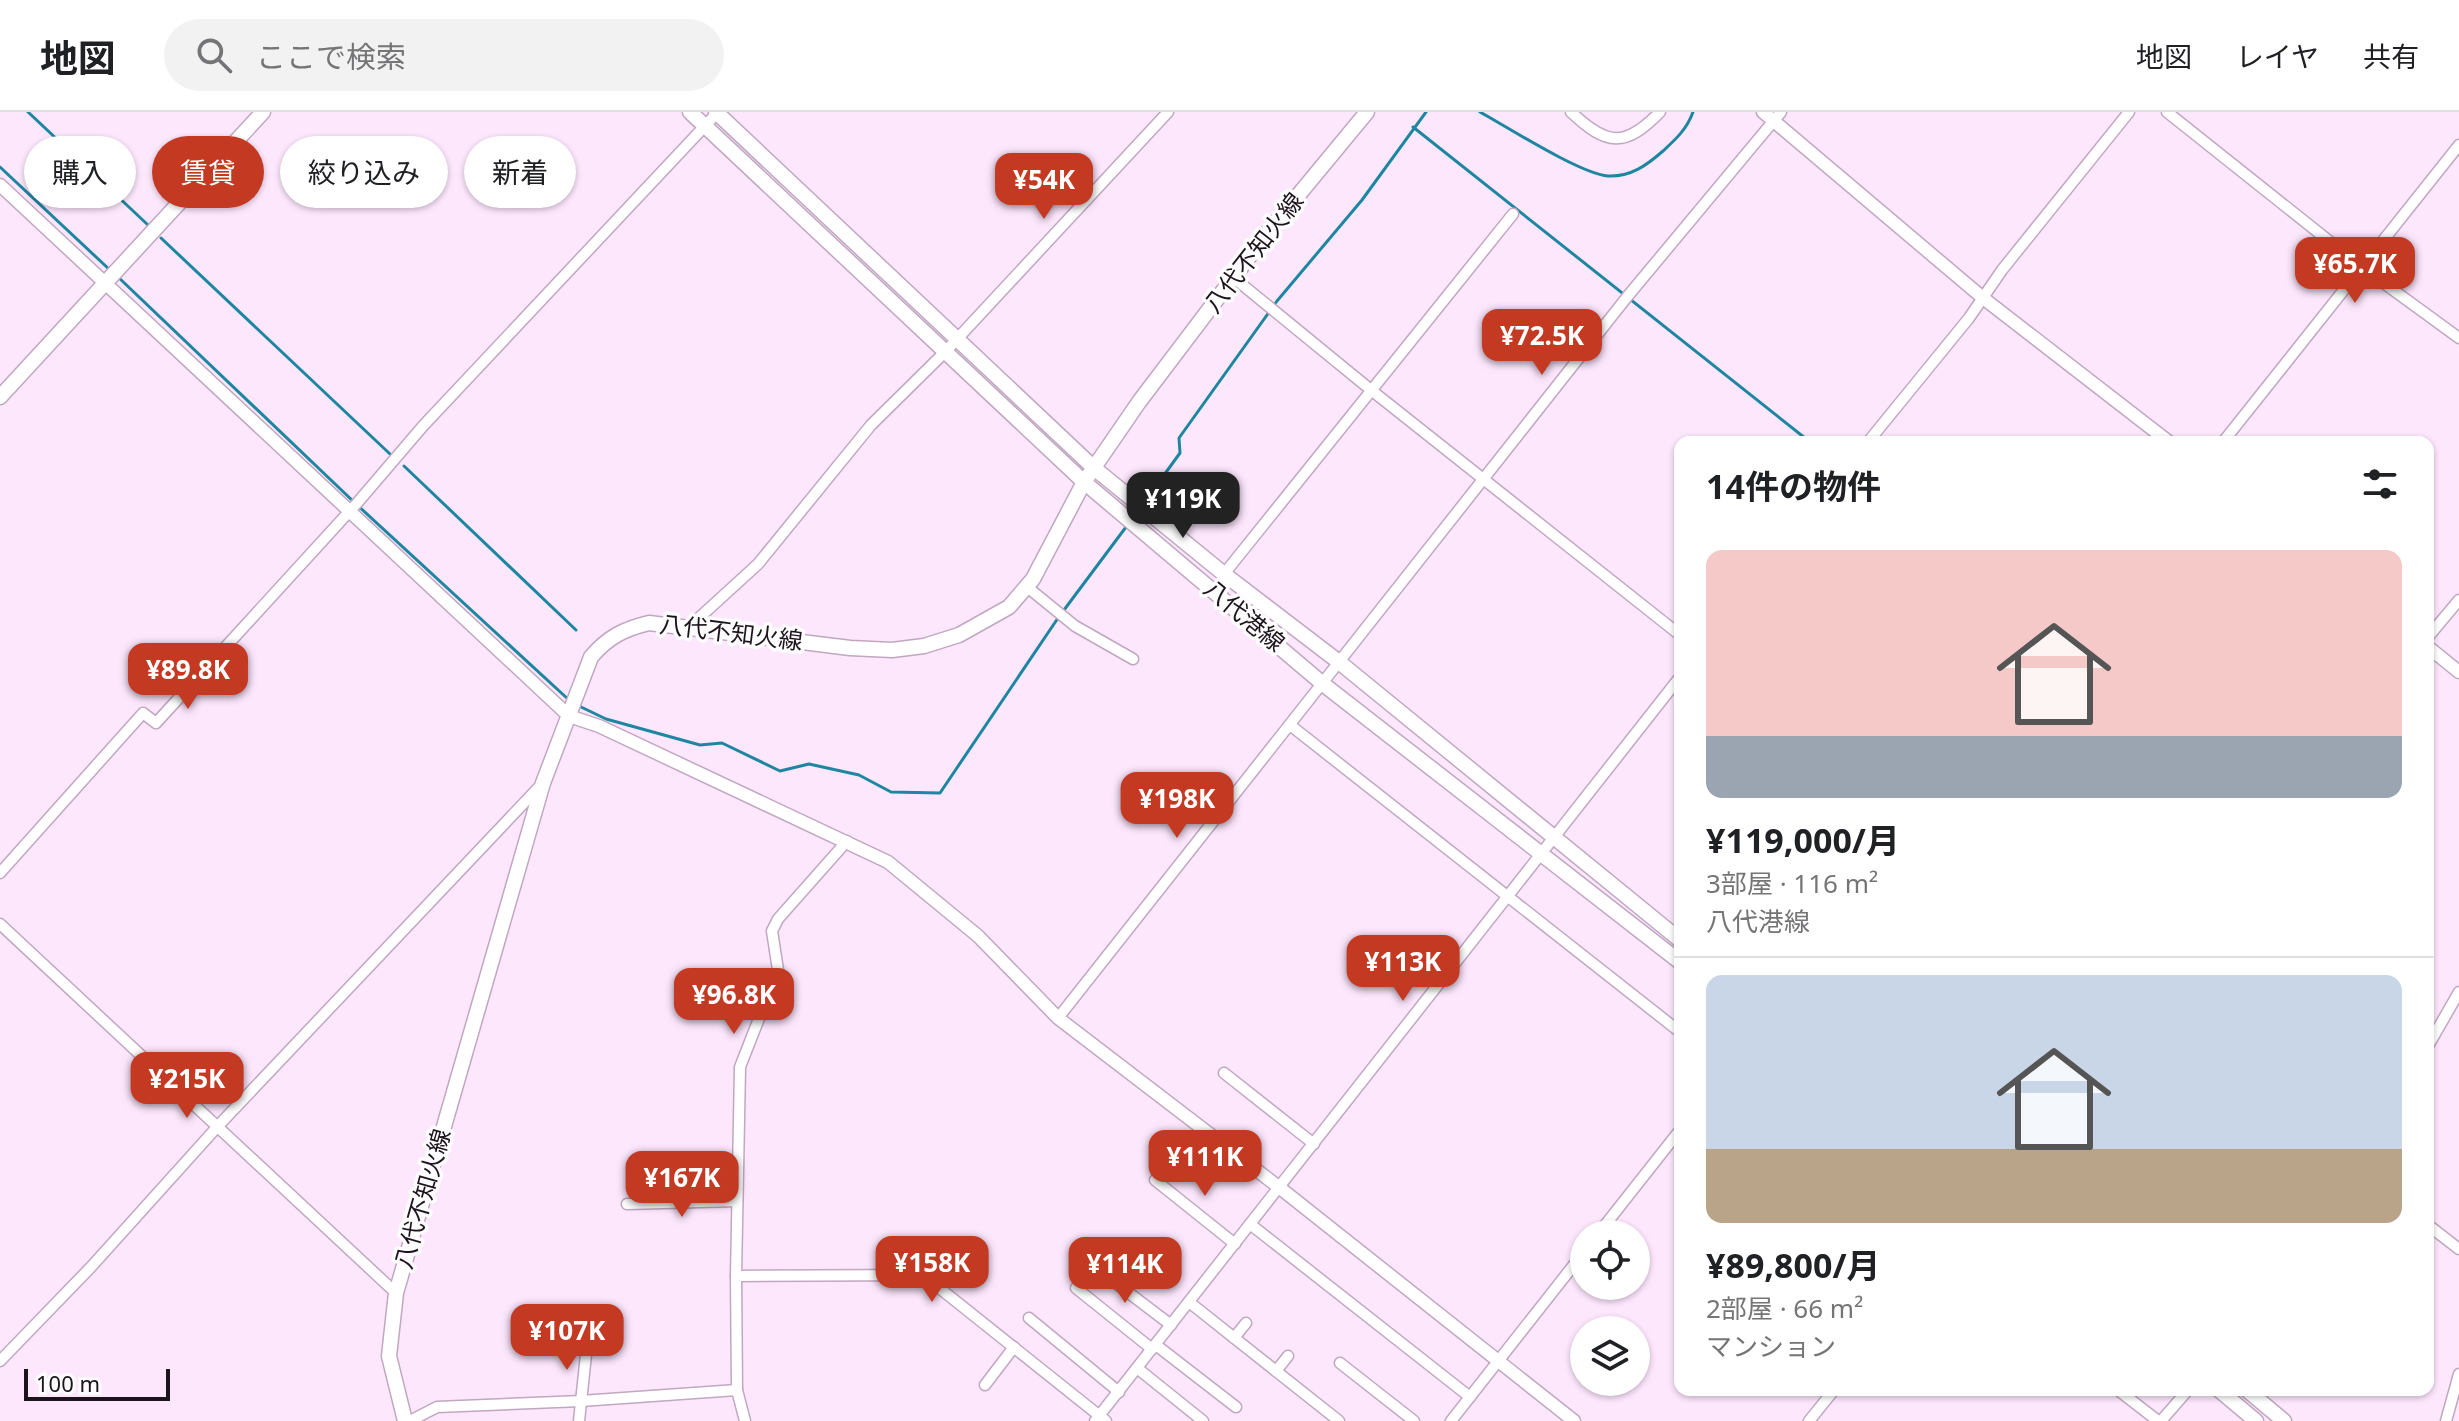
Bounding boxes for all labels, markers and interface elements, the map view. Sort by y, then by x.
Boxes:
search box [164,19,724,91]
text: 地図 [40,31,116,83]
icon: search [192,33,236,77]
text: ここで検索 [256,36,406,77]
text: 地図 [2136,37,2192,75]
text: レイヤ [2236,37,2319,75]
text: 共有 [2363,37,2419,75]
chip: 購入 [24,136,136,208]
chip: 賃貸 [152,136,264,208]
chip: 絞り込み [280,136,448,208]
chip: 新着 [464,136,576,208]
pin: ¥54K [997,153,1091,221]
text: ¥54K [1013,161,1075,197]
street label: 八代不知火線 [1195,185,1310,319]
pin: ¥65.7K [2290,237,2420,305]
text: ¥65.7K [2313,245,2397,281]
pin: ¥72.5K [1477,309,1607,377]
text: ¥72.5K [1500,317,1584,353]
icon: filters [2358,462,2402,506]
text: 14件の物件 [1706,463,1881,509]
pin: ¥119K [1127,472,1239,540]
text: ¥119K [1145,480,1221,516]
street label: 八代港線 [1198,571,1292,658]
icon: home [1982,602,2126,746]
street label: 八代不知火線 [658,606,805,657]
pin: ¥89.8K [123,643,253,711]
text: ¥89.8K [146,651,230,687]
pin: ¥198K [1121,772,1233,840]
text: ¥198K [1139,780,1215,816]
text: ¥119,000/月 [1706,817,1900,863]
text: 3部屋 · 116 m² [1706,865,1878,901]
text: 八代港線 [1706,903,1810,939]
pin: ¥113K [1347,935,1459,1003]
text: ¥113K [1365,943,1441,979]
pin: ¥96.8K [669,968,799,1036]
text: ¥96.8K [692,976,776,1012]
icon: home [1982,1027,2126,1171]
pin: ¥215K [131,1052,243,1120]
text: ¥215K [149,1060,225,1096]
street label: 八代不知火線 [386,1125,457,1272]
pin: ¥111K [1149,1130,1261,1198]
text: ¥111K [1167,1138,1243,1174]
pin: ¥167K [626,1151,738,1219]
text: ¥167K [644,1159,720,1195]
map controls [1570,1220,1650,1396]
button: locate [1570,1220,1650,1300]
pin: ¥158K [876,1236,988,1304]
pin: ¥114K [1069,1237,1181,1305]
text: ¥89,800/月 [1706,1242,1881,1288]
text: ¥158K [894,1244,970,1280]
text: ¥114K [1087,1245,1163,1281]
text: 2部屋 · 66 m² [1706,1290,1863,1326]
pin: ¥107K [511,1304,623,1372]
text: ¥107K [529,1312,605,1348]
button: layers [1570,1316,1650,1396]
text: マンション [1706,1328,1836,1364]
scale bar [24,1365,170,1401]
text: 100 m [36,1368,100,1398]

